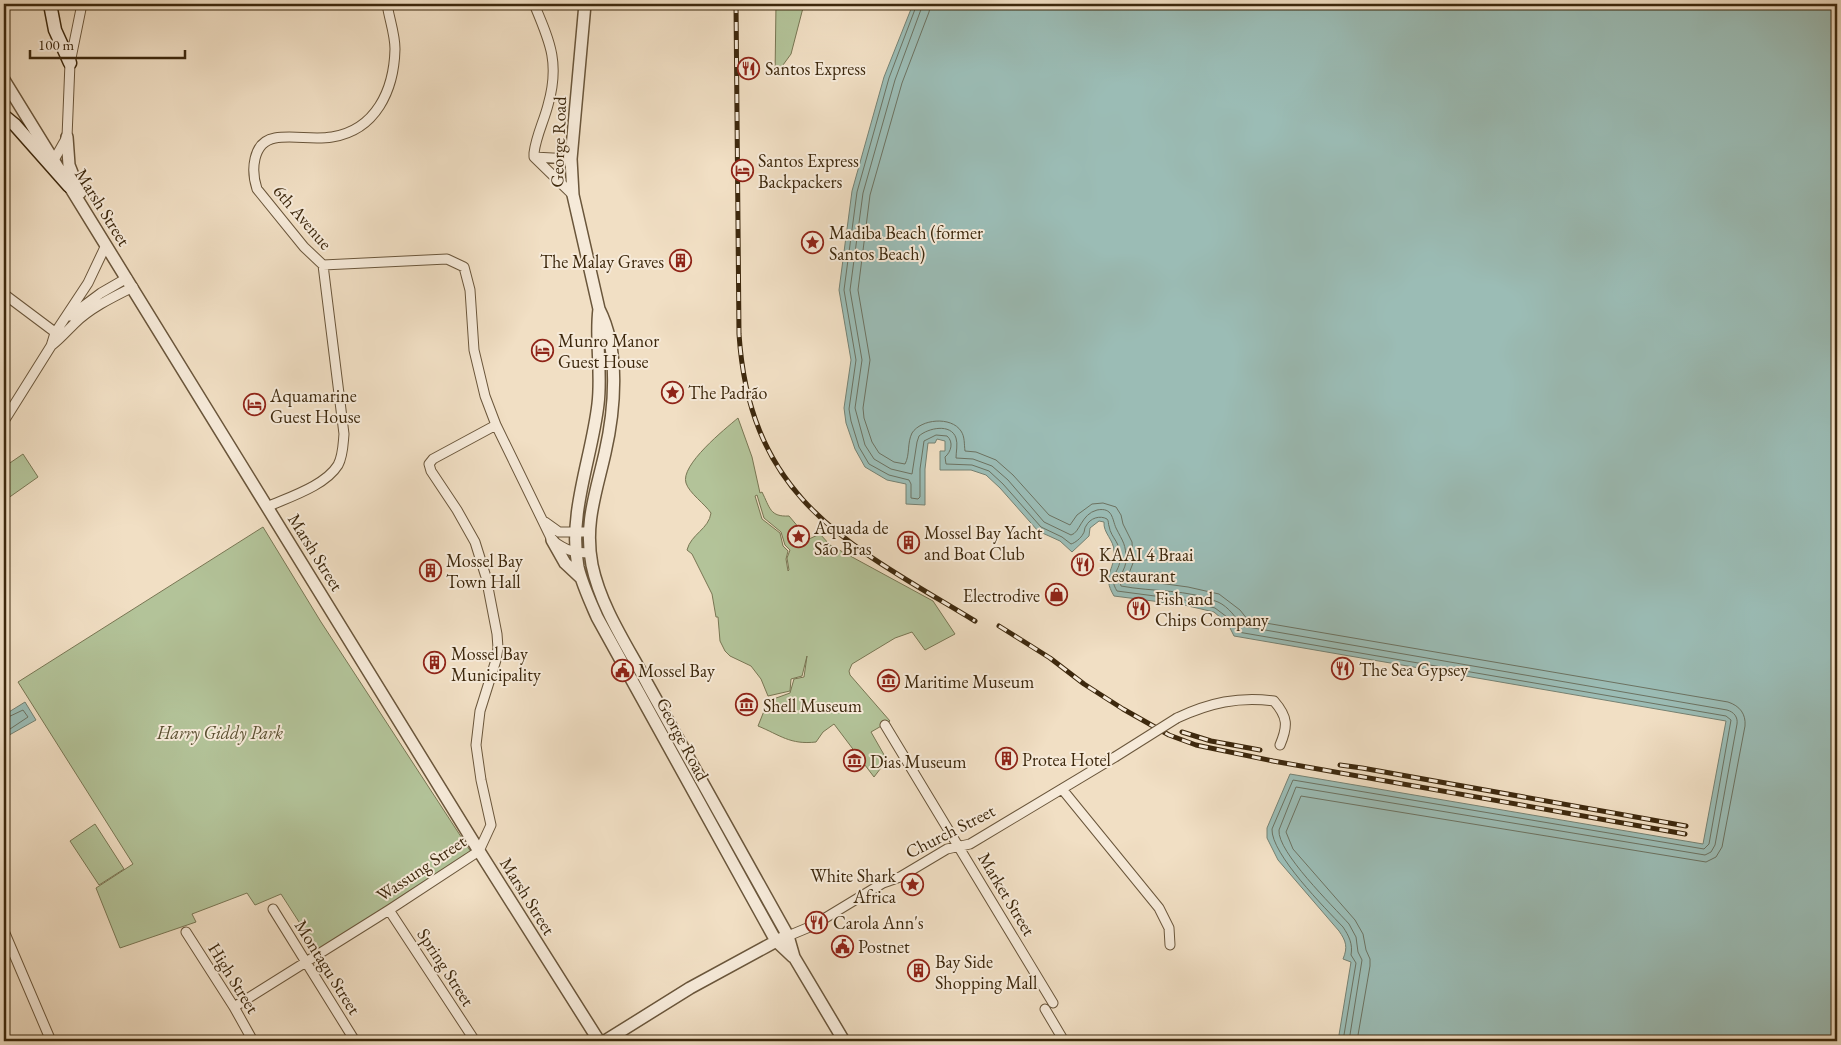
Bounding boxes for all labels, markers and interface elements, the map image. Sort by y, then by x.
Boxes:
scale bar [30,28,185,60]
text: 100 m [38,35,75,54]
restaurant icon: Santos Express [737,56,761,80]
place label: Santos Express [765,57,866,80]
street label: George Road [545,95,571,188]
place label: Santos Express Backpackers [758,149,859,193]
hotel icon: Santos Express Backpackers [730,158,754,182]
street label: Marsh Street [70,164,136,250]
street label: 6th Avenue [268,180,338,254]
place label: Madiba Beach (former Santos Beach) [829,221,983,265]
place icon: Madiba Beach (former Santos Beach) [801,230,825,254]
building icon: The Malay Graves [668,249,692,273]
place label: The Malay Graves [540,250,664,273]
place label: Munro Manor Guest House [558,329,659,373]
hotel icon: Munro Manor Guest House [530,338,554,362]
place icon: The Padrão [660,380,684,404]
place label: The Padrão [688,381,767,404]
place label: Aquamarine Guest House [269,384,361,428]
hotel icon: Aquamarine Guest House [242,393,266,417]
street label: Marsh Street [283,509,349,595]
place label: Aquada de São Bras [813,516,889,560]
place label: Mossel Bay Yacht and Boat Club [924,521,1043,565]
place icon: Aquada de São Bras [786,525,810,549]
building icon: Mossel Bay Yacht and Boat Club [896,530,920,554]
place label: KAAI 4 Braai Restaurant [1099,543,1194,587]
place label: Mossel Bay Town Hall [446,549,523,593]
restaurant icon: KAAI 4 Braai Restaurant [1071,552,1095,576]
building icon: Mossel Bay Town Hall [418,558,442,582]
shop icon: Electrodive [1044,583,1068,607]
place label: Electrodive [963,584,1040,607]
place label: Fish and Chips Company [1155,587,1269,631]
restaurant icon: Fish and Chips Company [1127,596,1151,620]
place label: Mossel Bay Municipality [451,642,541,686]
building icon: Mossel Bay Municipality [423,651,447,675]
restaurant icon: The Sea Gypsey [1331,657,1355,681]
public building icon: Mossel Bay [610,658,634,682]
place label: The Sea Gypsey [1359,658,1468,681]
place label: Mossel Bay [638,659,715,682]
museum icon: Maritime Museum [876,669,900,693]
place label: Maritime Museum [904,670,1034,693]
street label: George Road [651,693,715,785]
museum icon: Shell Museum [735,693,759,717]
place label: Shell Museum [763,694,862,717]
park label: Harry Giddy Park [156,721,283,745]
building icon: Protea Hotel [994,747,1018,771]
place label: Protea Hotel [1022,748,1111,771]
museum icon: Dias Museum [842,749,866,773]
place label: Dias Museum [870,750,967,773]
street label: Church Street [901,799,999,863]
street label: Wassung Street [372,829,471,906]
street label: Market Street [973,848,1041,940]
street label: Marsh Street [495,853,561,939]
place label: White Shark Africa [810,864,897,908]
place icon: White Shark Africa [900,873,924,897]
restaurant icon: Carola Ann's [805,910,829,934]
place label: Carola Ann's [833,911,924,934]
street label: Montagu Street [290,915,366,1019]
street label: Spring Street [412,924,480,1011]
public building icon: Postnet [830,934,854,958]
place label: Postnet [858,935,910,958]
street label: High Street [203,938,265,1018]
place label: Bay Side Shopping Mall [935,950,1037,994]
building icon: Bay Side Shopping Mall [907,959,931,983]

